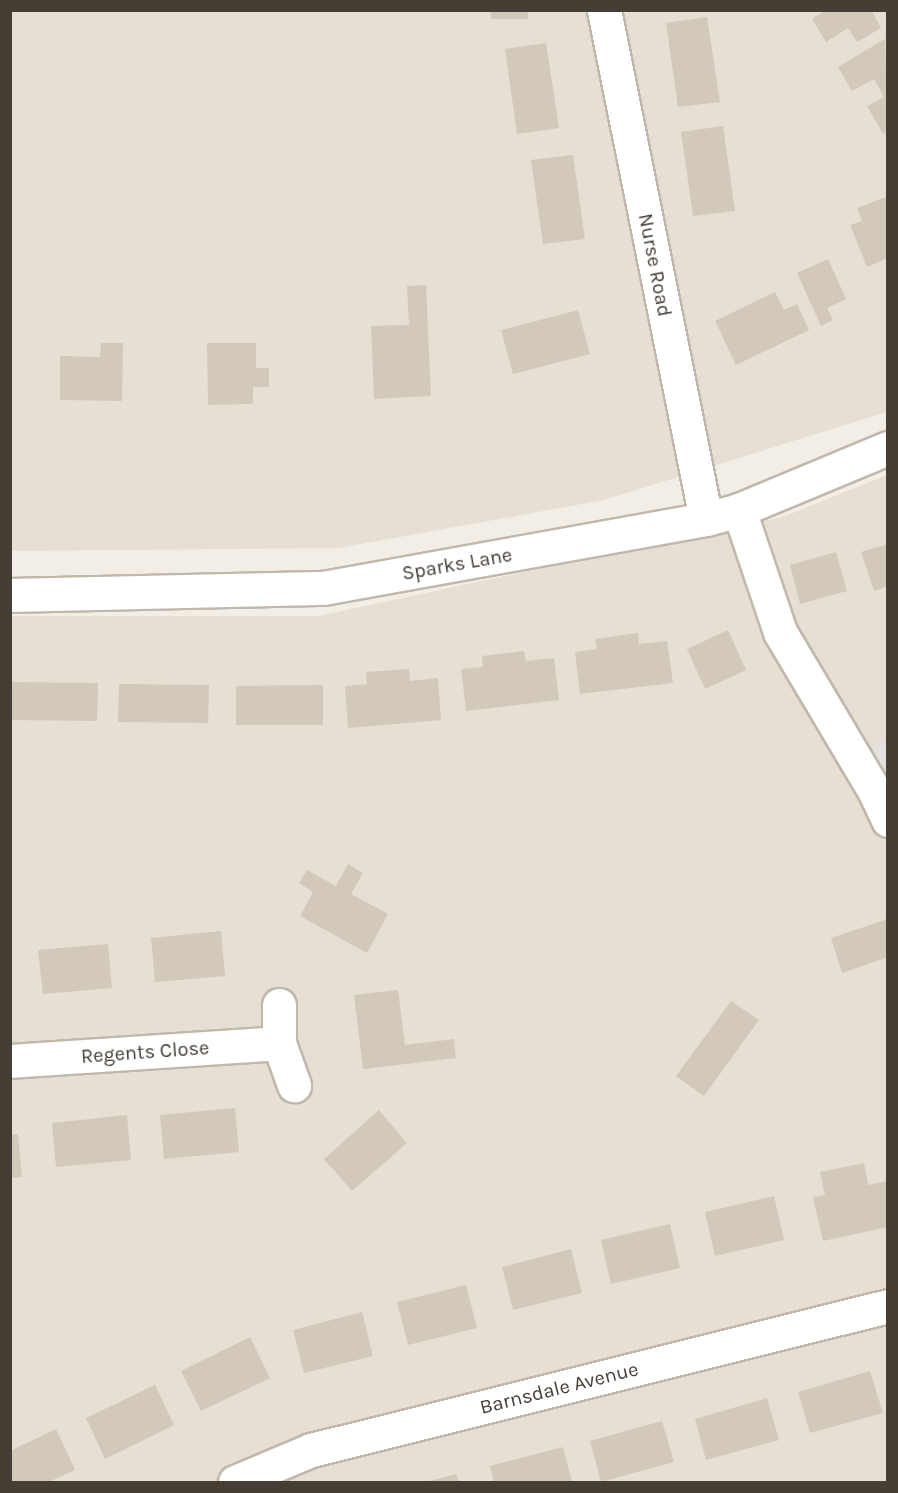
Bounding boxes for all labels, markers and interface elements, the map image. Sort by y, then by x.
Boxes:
street label: Nurse Road [633,211,677,319]
street label: Sparks Lane [400,543,514,585]
street label: Regents Close [80,1036,210,1068]
street label: Barnsdale Avenue [477,1357,641,1419]

